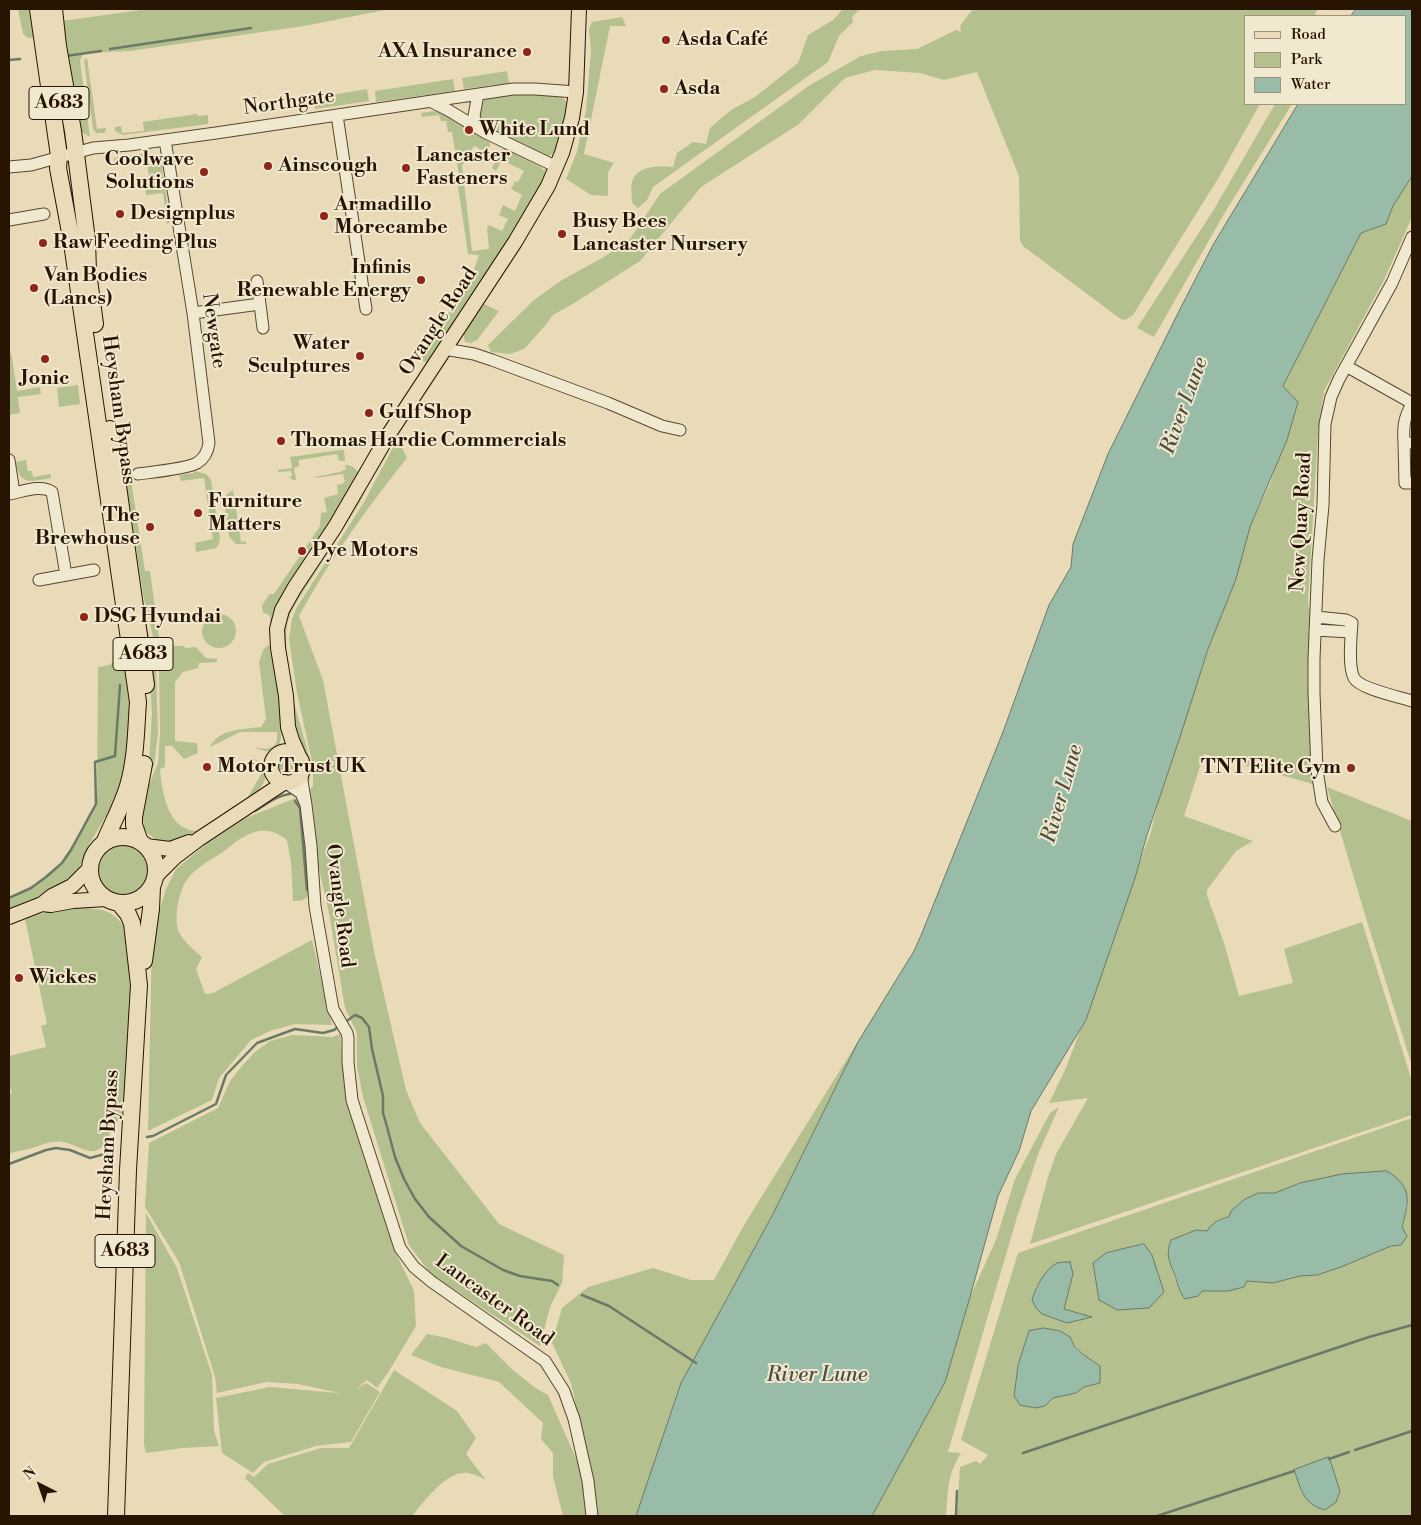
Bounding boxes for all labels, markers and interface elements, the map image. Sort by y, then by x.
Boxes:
legend [1244,15,1406,105]
text: Road [1291,25,1326,44]
place label: Asda Café [676,28,768,52]
marker: Asda Café [660,34,672,46]
place label: AXA Insurance [378,40,517,64]
marker: AXA Insurance [521,46,533,58]
text: Park [1291,50,1322,69]
text: Water [1291,75,1330,94]
place label: Asda [674,77,720,101]
marker: Asda [658,83,670,95]
street label: Northgate [242,85,336,121]
road number: A683 [29,86,89,120]
place label: White Lund [479,118,590,142]
marker: White Lund [463,124,475,136]
place label: Lancaster Fasteners [416,144,511,191]
place label: Coolwave Solutions [105,148,194,195]
place label: Ainscough [278,154,378,178]
marker: Ainscough [262,160,274,172]
marker: Lancaster Fasteners [400,162,412,174]
marker: Coolwave Solutions [198,166,210,178]
place label: Armadillo Morecambe [334,193,448,240]
place label: Designplus [130,202,235,226]
marker: Designplus [114,208,126,220]
marker: Armadillo Morecambe [318,210,330,222]
place label: Busy Bees Lancaster Nursery [572,210,748,257]
marker: Busy Bees Lancaster Nursery [556,228,568,240]
place label: Raw Feeding Plus [53,231,217,255]
marker: Raw Feeding Plus [37,237,49,249]
place label: Infinis Renewable Energy [237,256,411,303]
street label: Ovangle Road [395,263,483,381]
place label: Van Bodies (Lancs) [44,264,147,311]
marker: Infinis Renewable Energy [415,274,427,286]
marker: Van Bodies (Lancs) [28,282,40,294]
street label: Newgate [196,292,230,370]
place label: Water Sculptures [248,332,350,379]
street label: Heysham Bypass [96,334,140,486]
marker: Water Sculptures [354,350,366,362]
marker: Jonic [39,353,51,365]
water label: River Lune [1156,354,1214,458]
place label: Jonic [21,367,69,391]
place label: Gulf Shop [379,401,472,425]
marker: Gulf Shop [363,407,375,419]
place label: Thomas Hardie Commercials [291,429,566,453]
marker: Thomas Hardie Commercials [275,435,287,447]
street label: New Quay Road [1286,452,1318,592]
place label: Furniture Matters [208,490,302,537]
place label: The Brewhouse [35,504,140,551]
marker: Furniture Matters [192,507,204,519]
marker: The Brewhouse [144,521,156,533]
place label: Pye Motors [312,539,418,563]
marker: Pye Motors [296,545,308,557]
place label: DSG Hyundai [94,605,221,629]
marker: DSG Hyundai [78,611,90,623]
road number: A683 [113,638,173,671]
water label: River Lune [1037,742,1089,846]
place label: Motor Trust UK [217,755,367,779]
place label: TNT Elite Gym [1201,756,1341,780]
marker: Motor Trust UK [201,761,213,773]
marker: TNT Elite Gym [1345,762,1357,774]
street label: Ovangle Road [320,843,358,969]
place label: Wickes [29,966,96,990]
marker: Wickes [13,972,25,984]
street label: Heysham Bypass [93,1069,125,1221]
road number: A683 [95,1234,155,1268]
street label: Lancaster Road [430,1250,558,1352]
water label: River Lune [766,1363,868,1389]
north arrow [15,1460,65,1510]
text: N [20,1463,40,1484]

